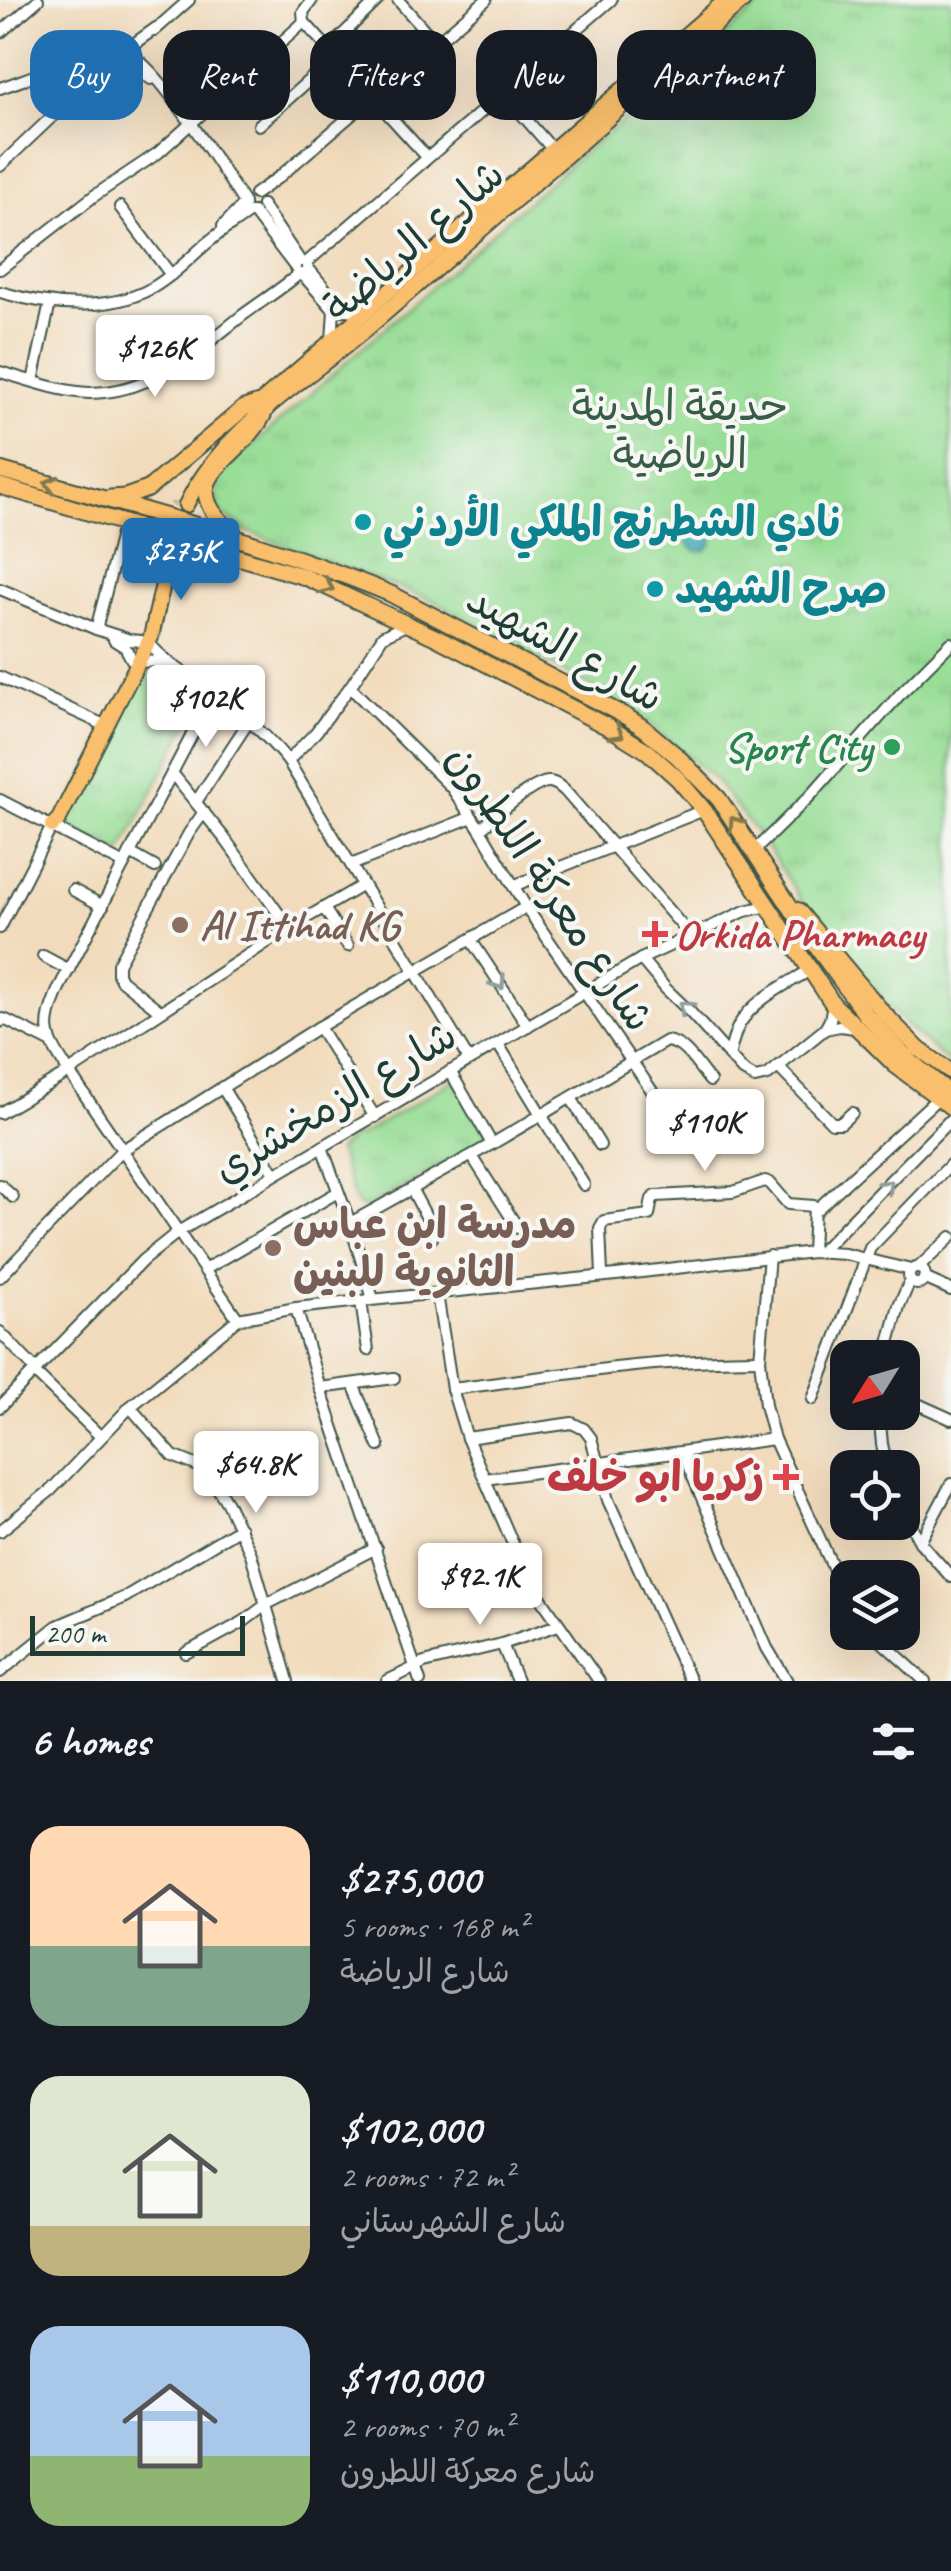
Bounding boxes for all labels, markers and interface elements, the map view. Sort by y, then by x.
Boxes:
chip: Buy [30,30,143,120]
chip: Rent [163,30,290,120]
chip: Filters [310,30,456,120]
chip: New [476,30,597,120]
chip: Apartment [617,30,816,120]
street label: شارع الرياضة [312,148,517,336]
pin: $126K [85,315,225,400]
text: $126K [118,327,192,368]
park label: حديقة المدينة الرياضية [572,380,788,481]
one-way arrow [42,474,60,495]
place label: نادي الشطرنج الملكي الأردني [383,494,840,559]
marker: نادي الشطرنج الملكي الأردني [352,511,374,533]
pin: $275K [111,518,251,603]
text: $275K [144,530,218,571]
place label: صرح الشهيد [675,563,887,616]
street label: شارع الشهيد [456,572,673,726]
one-way arrow [317,575,335,595]
marker: صرح الشهيد [644,578,666,600]
pin: $102K [136,665,276,750]
text: $102K [169,677,243,718]
one-way arrow [606,721,624,740]
place label: Sport City [724,721,876,774]
street label: شارع معركة اللطرون [433,734,666,1043]
marker: Sport City [881,736,903,758]
one-way arrow [729,816,748,834]
place label: Al Ittihad KG [200,899,404,952]
place label: Orkida Pharmacy [675,908,928,961]
marker: Al Ittihad KG [169,914,191,936]
marker: Orkida Pharmacy [644,923,666,945]
one-way arrow [487,972,506,990]
one-way arrow [678,1001,696,1019]
street label: شارع الزمخشري [204,1009,468,1198]
pin: $110K [635,1089,775,1174]
text: $110K [668,1101,742,1142]
one-way arrow [875,1180,893,1198]
place label: مدرسة ابن عباس الثانوية للبنين [293,1198,577,1299]
marker: مدرسة ابن عباس الثانوية للبنين [262,1237,284,1259]
north arrow [830,1340,920,1430]
map controls [830,1340,920,1650]
pin: $64.8K [175,1431,337,1516]
text: $64.8K [216,1443,296,1484]
button: locate [830,1450,920,1540]
place label: زكريا ابو خلف [547,1451,764,1504]
marker: زكريا ابو خلف [773,1464,799,1490]
pin: $92.1K [399,1543,561,1628]
text: $92.1K [440,1555,520,1596]
button: layers [830,1560,920,1650]
scale bar [30,1611,245,1656]
text: 200 m [45,1616,105,1651]
icon: filters [866,1714,921,1769]
text: 6 homes [30,1715,149,1768]
text: $275,000 [340,1853,480,1906]
icon: home [110,1866,230,1986]
text: 5 rooms · 168 m² [340,1906,527,1947]
text: شارع الرياضة [340,1951,510,1992]
text: $102,000 [340,2103,481,2156]
icon: home [110,2116,230,2236]
text: 2 rooms · 72 m² [340,2156,513,2197]
text: شارع الشهرستاني [340,2201,566,2242]
text: $110,000 [340,2353,481,2406]
icon: home [110,2366,230,2486]
text: 2 rooms · 70 m² [340,2406,513,2447]
text: شارع معركة اللطرون [340,2451,596,2492]

